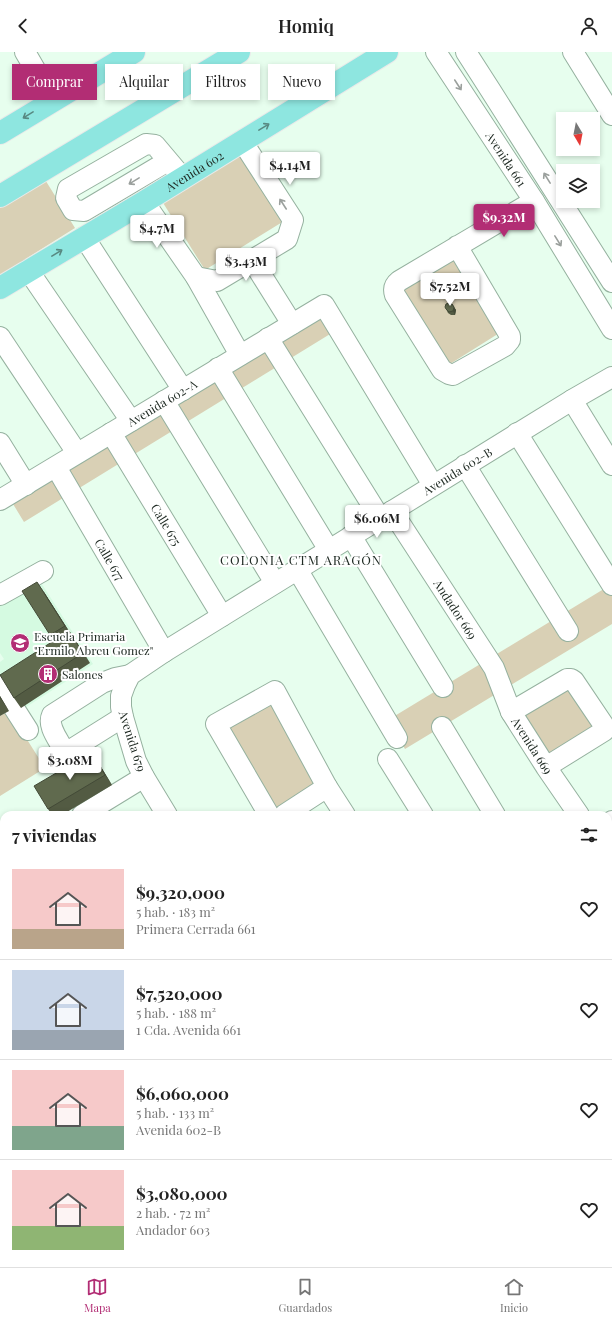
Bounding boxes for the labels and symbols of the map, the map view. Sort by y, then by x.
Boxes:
one-way arrow [454,79,462,90]
one-way arrow [22,112,34,120]
north arrow [556,112,600,156]
one-way arrow [258,123,270,131]
street label: Avenida 661 [482,127,531,190]
street label: Avenida 602 [162,147,227,195]
pin: $4.14M [257,152,323,186]
one-way arrow [543,173,551,184]
one-way arrow [129,177,140,185]
one-way arrow [279,199,287,210]
pin: $9.32M [471,204,537,238]
pin: $4.7M [129,215,185,249]
one-way arrow [555,235,563,247]
pin: $3.43M [213,248,279,282]
one-way arrow [51,249,63,257]
pin: $7.52M [417,273,483,307]
street label: Avenida 602-A [123,375,200,430]
street label: Avenida 602-B [419,443,495,499]
street label: Calle 675 [148,501,185,548]
pin: $6.06M [344,505,410,539]
street label: Calle 677 [91,535,129,583]
district label: COLONIA CTM ARAGÓN [220,551,382,568]
street label: Andador 669 [430,575,481,642]
place label: Escuela Primaria "Ermilo Abreu Gomez" [34,628,153,658]
school or university icon: Escuela Primaria "Ermilo Abreu Gomez" [9,632,31,654]
building icon: Salones [37,663,59,685]
place label: Salones [62,666,103,682]
street label: Avenida 679 [115,708,150,773]
street label: Avenida 669 [508,713,556,777]
pin: $3.08M [37,747,103,781]

